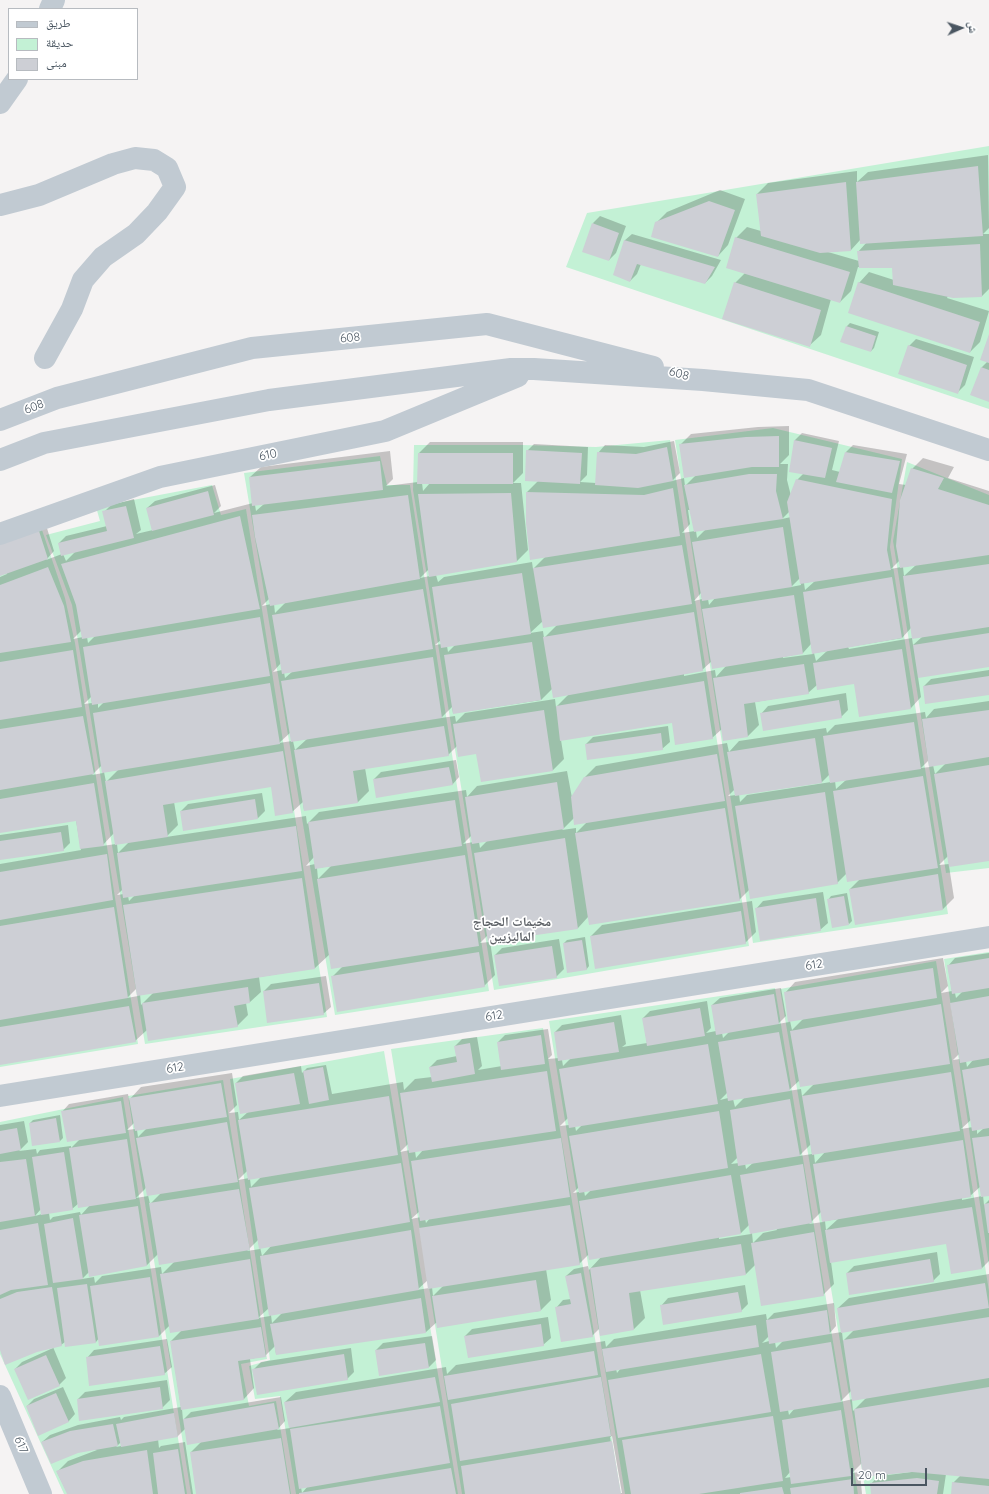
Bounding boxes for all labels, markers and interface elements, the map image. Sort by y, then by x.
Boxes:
legend [8,8,138,80]
north arrow [941,8,981,48]
text: طريق [46,15,71,30]
text: ش [966,21,980,34]
text: حديقة [46,35,74,50]
text: مبنى [46,55,67,70]
street label: 608 [339,330,361,346]
street label: 608 [667,364,691,384]
street label: 608 [22,397,46,417]
street label: 610 [258,446,278,464]
district label: مخيمات الحجاج الماليزيين [473,914,551,945]
street label: 612 [804,957,824,973]
street label: 612 [484,1008,504,1024]
street label: 612 [165,1060,185,1076]
street label: 617 [11,1434,31,1456]
scale bar [853,1460,929,1486]
text: 20 m [858,1467,886,1482]

